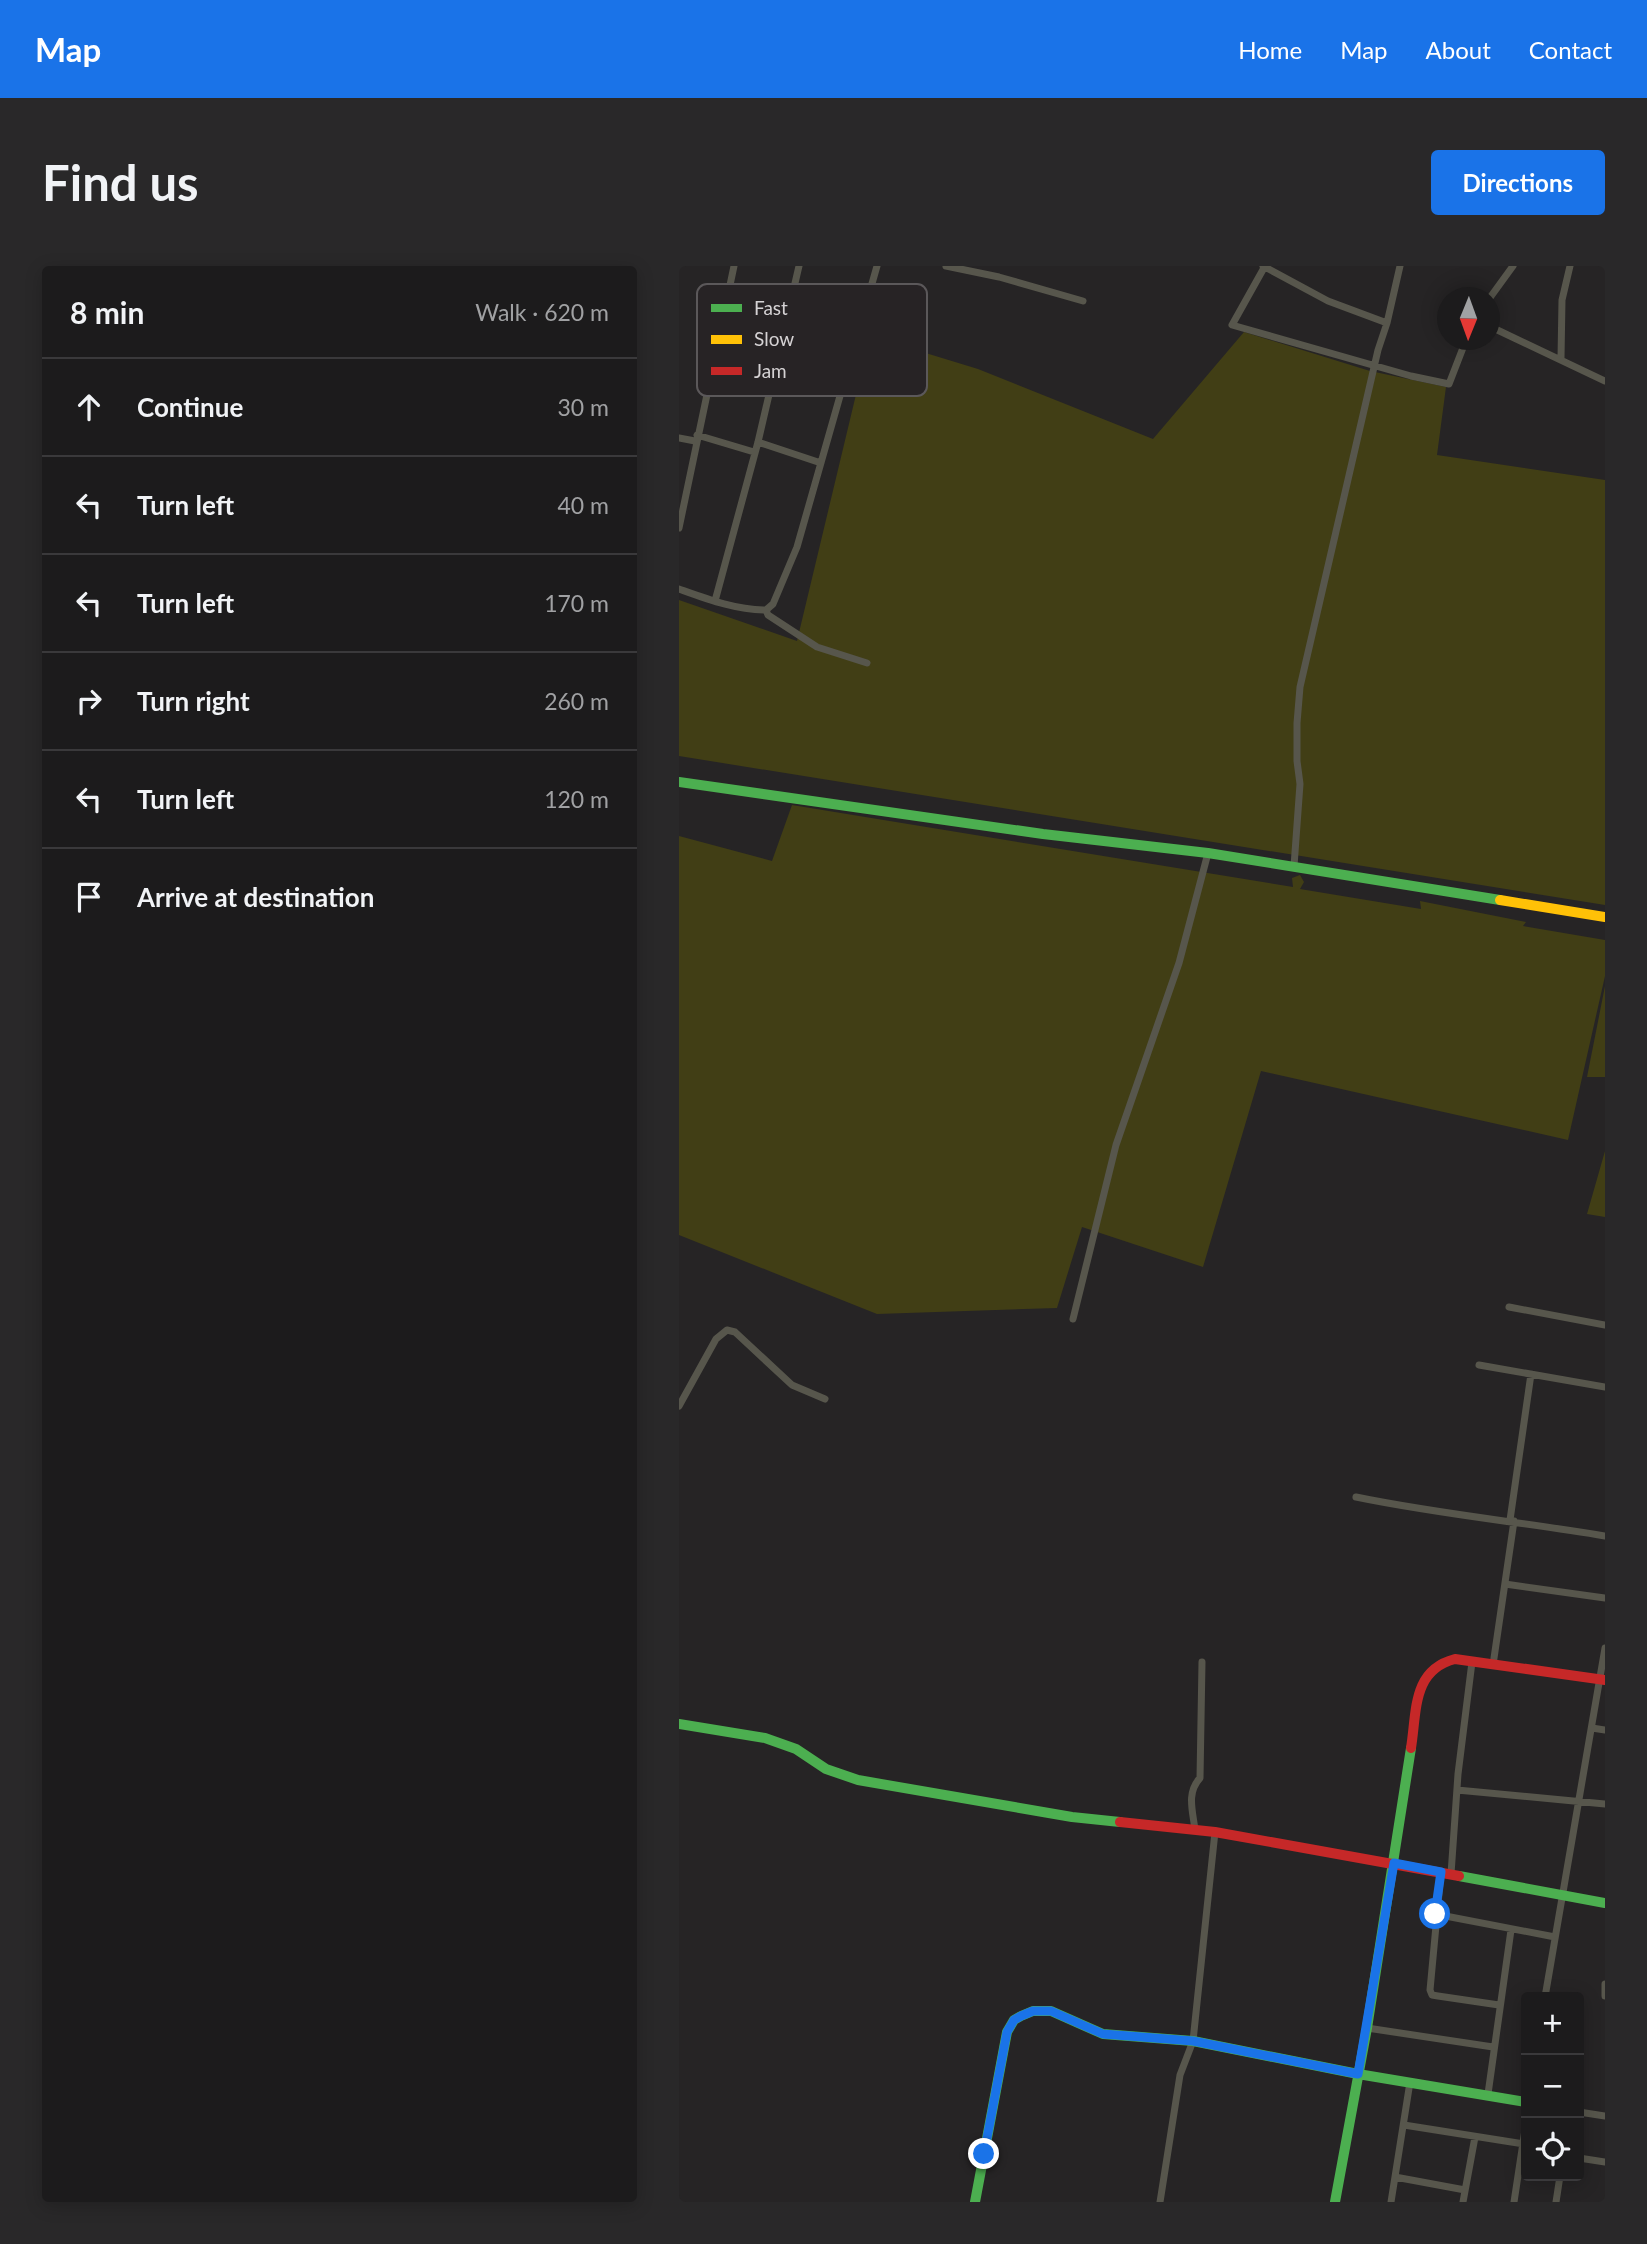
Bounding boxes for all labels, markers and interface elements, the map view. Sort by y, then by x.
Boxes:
text: Map [35,29,101,69]
text: Home [1238,35,1302,64]
text: Map [1340,35,1388,64]
text: About [1426,35,1491,64]
text: Contact [1529,35,1612,64]
button: Directions [1431,150,1605,215]
text: Find us [42,153,199,211]
legend [697,284,927,396]
north arrow [1437,287,1500,350]
text: 8 min [70,294,144,330]
text: Fast [754,296,788,319]
text: Walk · 620 m [475,298,609,326]
text: Slow [754,327,794,350]
text: Jam [754,359,787,382]
icon: ahead [70,388,108,426]
text: Continue [137,391,243,423]
text: 30 m [558,393,609,421]
icon: left [70,486,108,524]
text: Turn left [137,489,234,521]
text: 40 m [558,491,609,519]
icon: left [70,584,108,622]
text: Turn left [137,587,234,619]
text: 170 m [544,589,609,617]
icon: right [70,682,108,720]
text: Turn right [137,685,250,717]
text: 260 m [544,687,609,715]
icon: left [70,780,108,818]
text: Turn left [137,783,234,815]
text: 120 m [544,785,609,813]
icon: arrive [70,878,108,916]
text: Arrive at destination [137,881,374,913]
route start [1419,1898,1450,1929]
map controls [1521,1992,1584,2181]
button: + [1521,1992,1584,2055]
button: − [1521,2055,1584,2118]
button: locate [1521,2118,1584,2181]
route end [968,2138,999,2169]

